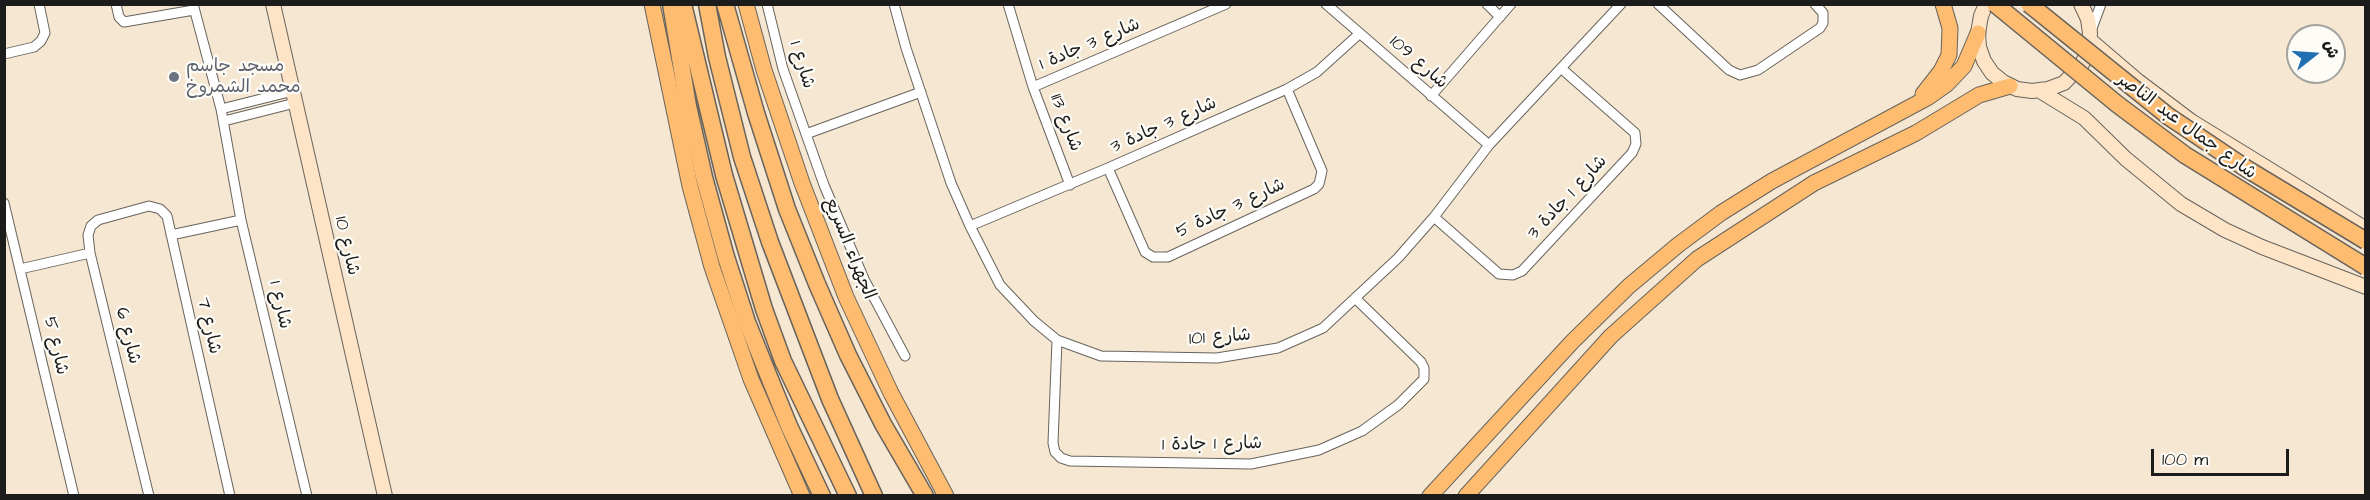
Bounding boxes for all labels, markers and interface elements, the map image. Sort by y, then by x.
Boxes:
street label: شارع 3 جادة 1 [1037,14,1143,76]
north arrow [2286,24,2346,84]
street label: شارع 109 [1384,32,1452,94]
text: ش [2318,38,2344,61]
street label: شارع 1 [784,39,818,91]
place label: مسجد جاسم محمد الشمروخ [186,56,301,98]
street label: شارع جمال عبد الناصر [2112,69,2260,185]
marker: مسجد جاسم محمد الشمروخ [167,70,181,84]
street label: شارع 113 [1044,91,1086,155]
street label: شارع 3 جادة 3 [1108,93,1220,159]
street label: شارع 1 جادة 3 [1524,151,1612,245]
street label: شارع 3 جادة 5 [1173,174,1289,244]
street label: الجهراء السريع [819,195,879,303]
street label: شارع 10 [329,214,363,278]
street label: شارع 1 [263,279,295,331]
street label: شارع 7 [191,296,225,356]
street label: شارع 6 [110,306,144,366]
street label: شارع 5 [38,315,72,377]
street label: شارع 101 [1188,325,1252,351]
street label: شارع 1 جادة 1 [1162,433,1262,457]
scale bar [2154,437,2292,475]
text: 100 m [2162,447,2208,472]

